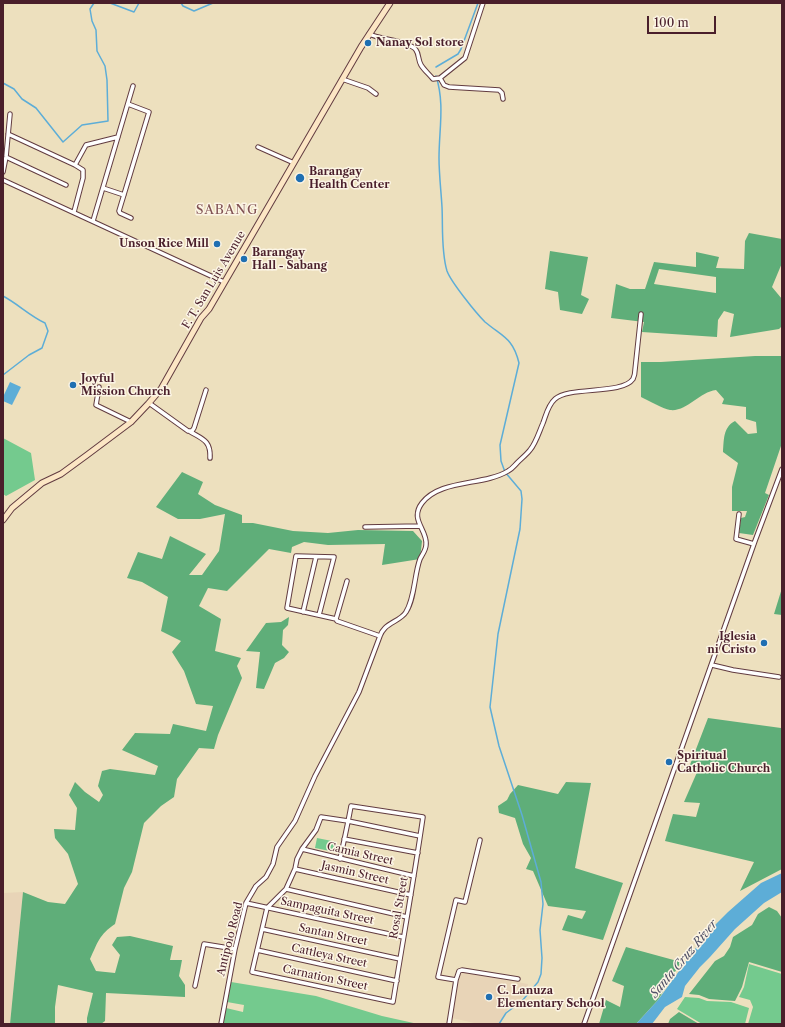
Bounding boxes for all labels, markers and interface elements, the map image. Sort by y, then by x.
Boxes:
scale bar [649,8,718,34]
text: 100 m [654,15,689,30]
place label: Nanay Sol store [376,36,464,50]
marker: Nanay Sol store [363,38,373,48]
place label: Barangay Health Center [309,165,390,191]
marker: Barangay Health Center [294,172,306,184]
district label: SABANG [196,202,258,218]
street label: F. T. San Luis Avenue [180,229,248,331]
place label: Unson Rice Mill [119,237,209,251]
marker: Unson Rice Mill [212,239,222,249]
place label: Barangay Hall - Sabang [252,246,327,272]
marker: Barangay Hall - Sabang [239,254,249,264]
place label: Joyful Mission Church [81,372,171,398]
marker: Joyful Mission Church [68,380,78,390]
place label: Iglesia ni Cristo [707,630,756,656]
marker: Iglesia ni Cristo [759,638,769,648]
place label: Spiritual Catholic Church [677,749,770,775]
marker: Spiritual Catholic Church [664,757,674,767]
street label: Camia Street [325,840,395,868]
street label: Jasmin Street [320,859,390,887]
street label: Rosal Street [387,876,411,940]
street label: Sampaguita Street [279,895,375,927]
street label: Antipolo Road [214,901,246,977]
water label: Santa Cruz River [647,917,721,1001]
street label: Santan Street [297,921,369,949]
street label: Cattleya Street [290,942,368,970]
street label: Carnation Street [281,963,369,993]
place label: C. Lanuza Elementary School [497,984,605,1010]
marker: C. Lanuza Elementary School [484,992,494,1002]

